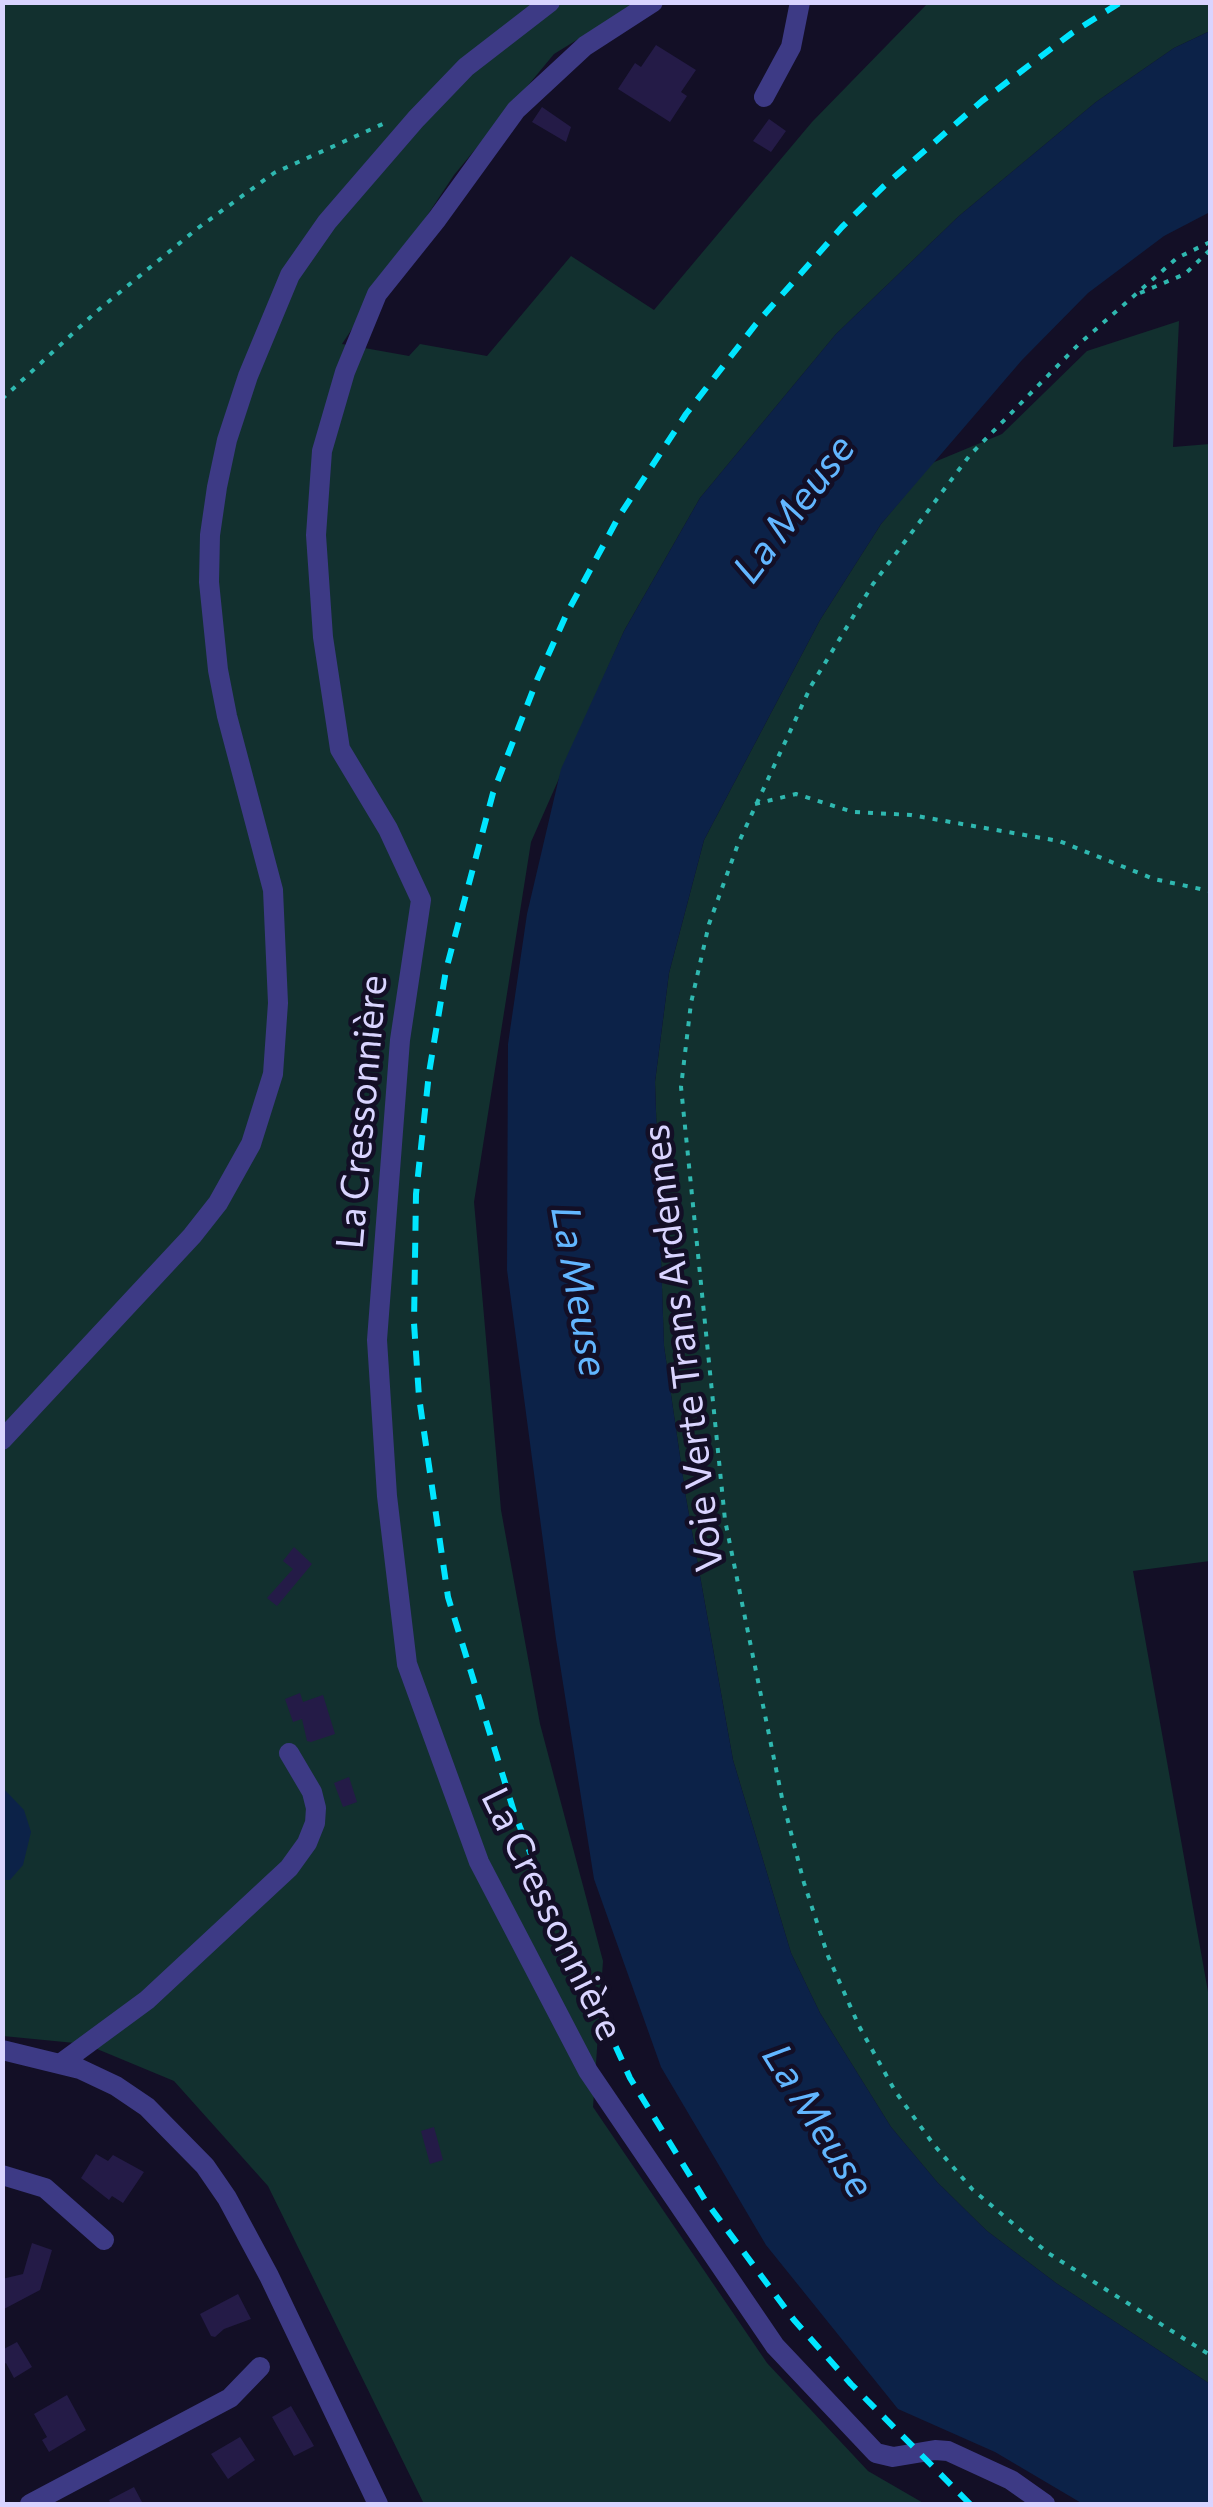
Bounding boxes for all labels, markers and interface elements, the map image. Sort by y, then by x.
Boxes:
water label: La Meuse [723,426,865,592]
street label: La Cressonnière [327,973,397,1251]
street label: Voie Verte Trans Ardennes [633,1122,733,1574]
water label: La Meuse [540,1202,618,1380]
street label: La Cressonnière [471,1781,633,2047]
water label: La Meuse [752,2035,884,2207]

